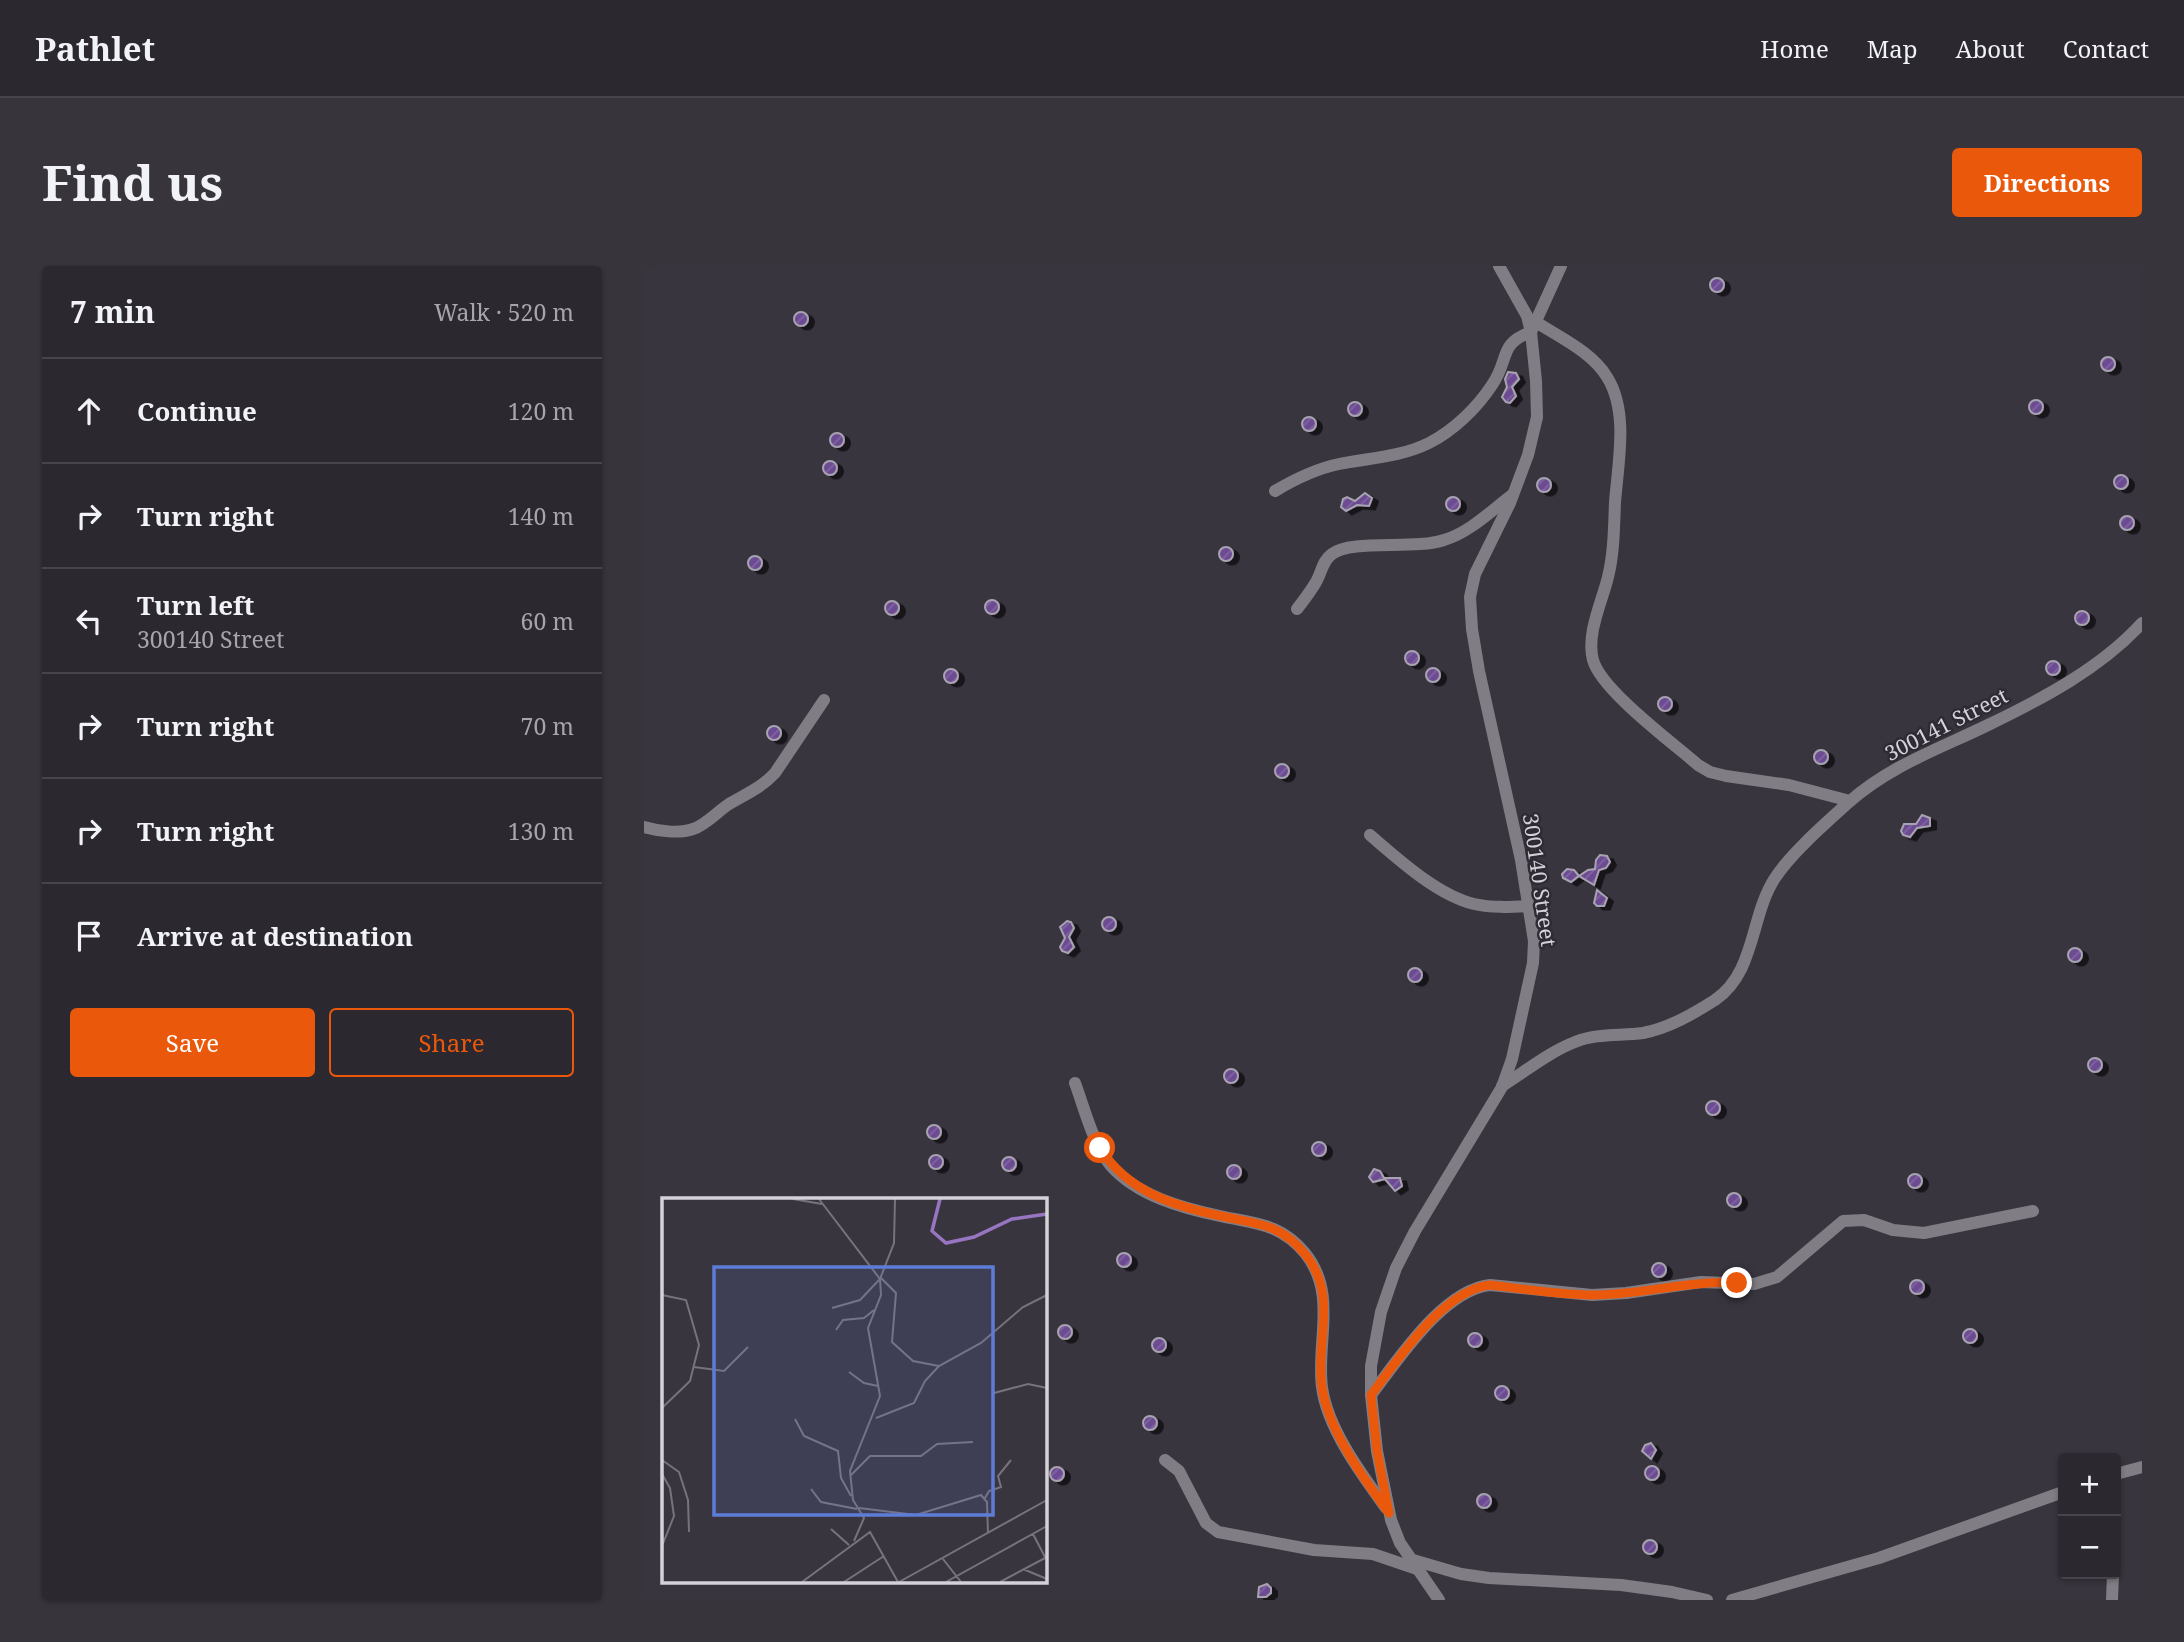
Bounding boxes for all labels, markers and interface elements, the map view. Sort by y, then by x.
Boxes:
text: Pathlet [35,26,155,71]
text: Home [1760,32,1829,65]
text: Map [1867,32,1918,65]
text: About [1956,32,2025,65]
text: Contact [2063,32,2149,65]
button: Directions [1952,148,2142,217]
text: Find us [42,149,223,215]
text: 7 min [70,291,155,332]
text: Walk · 520 m [434,296,574,328]
icon: ahead [70,392,108,430]
text: Continue [137,393,257,429]
text: 120 m [508,395,574,427]
icon: right [70,497,108,535]
text: Turn right [137,498,274,534]
text: 140 m [508,500,574,532]
text: Turn left [137,587,254,623]
icon: left [70,602,108,640]
text: 60 m [521,605,574,637]
text: 300140 Street [137,623,284,655]
street label: 300141 Street [1880,681,2012,767]
icon: right [70,707,108,745]
text: Turn right [137,708,274,744]
text: 70 m [521,710,574,742]
street label: 300140 Street [1517,811,1563,949]
icon: right [70,812,108,850]
text: Turn right [137,813,274,849]
text: 130 m [508,815,574,847]
icon: arrive [70,917,108,955]
text: Arrive at destination [137,918,413,954]
button: Save [70,1008,315,1077]
button: Share [329,1008,574,1077]
route start [1084,1132,1115,1163]
inset map [662,1198,1046,1582]
route end [1721,1267,1752,1298]
map controls [2058,1453,2121,1579]
button: + [2058,1453,2121,1516]
button: − [2058,1516,2121,1579]

